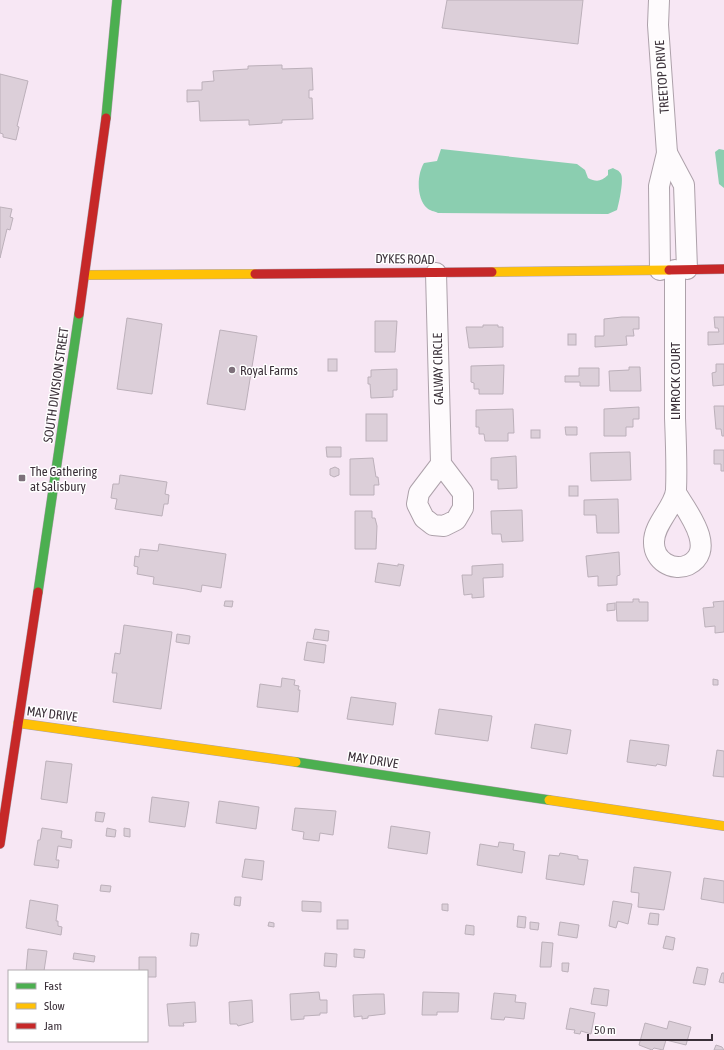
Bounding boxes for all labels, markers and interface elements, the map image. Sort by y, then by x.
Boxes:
street label: TREETOP DRIVE [652,39,672,114]
street label: DYKES ROAD [375,251,435,267]
street label: SOUTH DIVISION STREET [40,326,72,444]
street label: GALWAY CIRCLE [430,332,446,405]
street label: LIMROCK COURT [668,342,683,420]
place label: Royal Farms [240,363,298,378]
marker: Royal Farms [227,365,237,375]
place label: The Gathering at Salisbury [30,464,97,494]
marker: The Gathering at Salisbury [17,473,27,483]
street label: MAY DRIVE [26,703,79,725]
street label: MAY DRIVE [347,749,400,771]
legend [8,970,148,1042]
text: Fast [44,979,62,993]
text: Slow [44,999,65,1013]
scale bar [588,1016,712,1042]
text: Jam [44,1019,62,1033]
text: 50 m [594,1023,616,1037]

